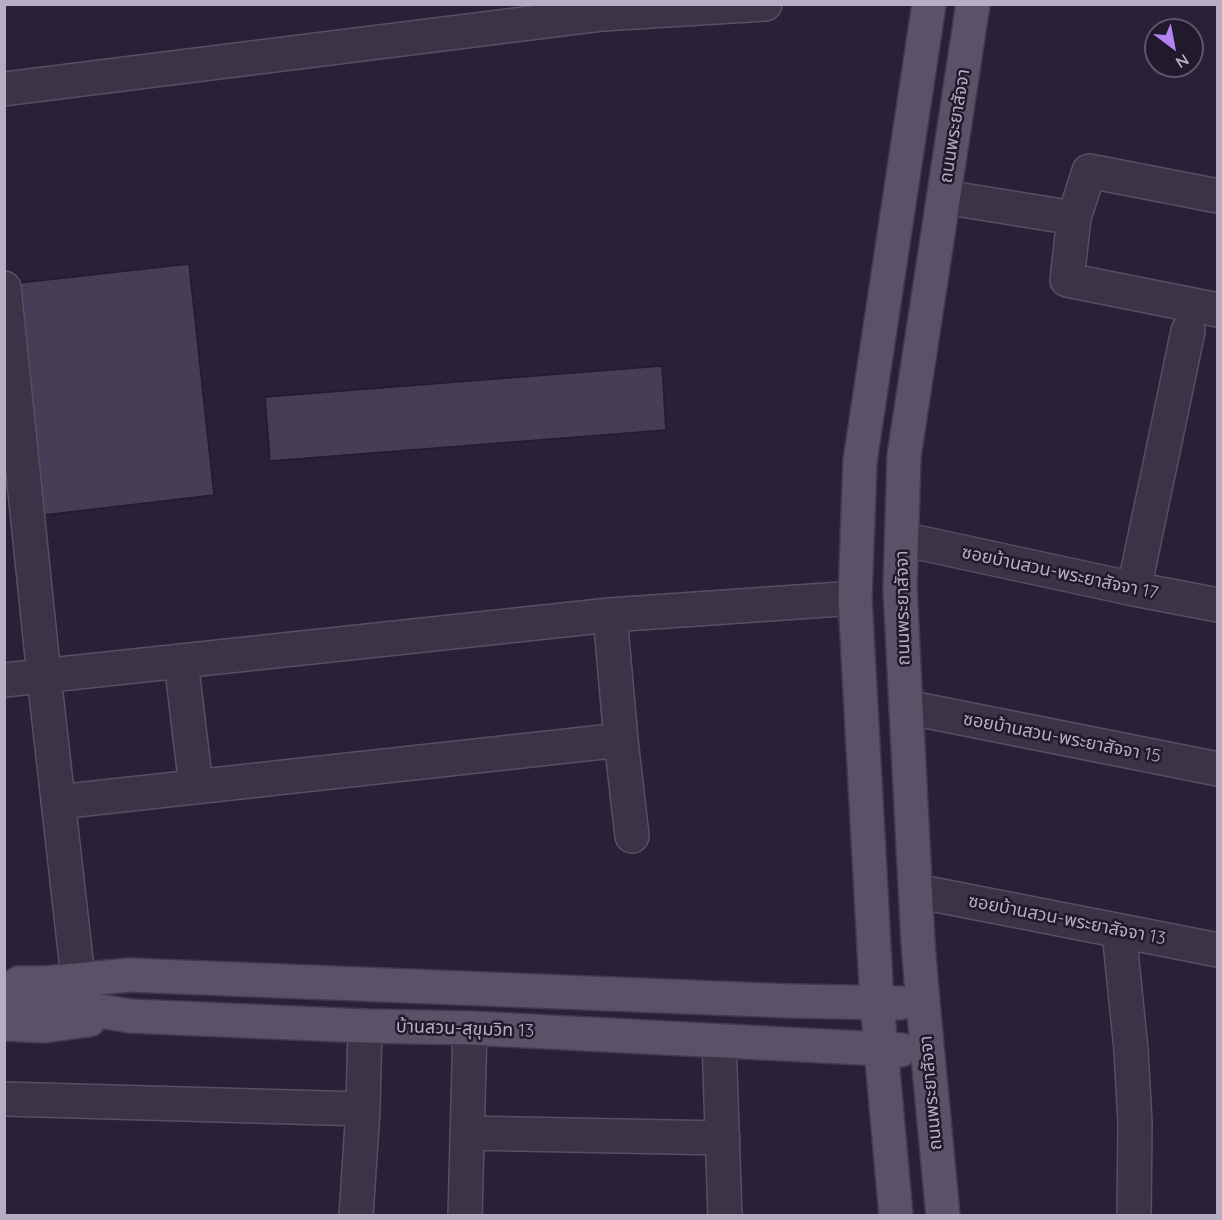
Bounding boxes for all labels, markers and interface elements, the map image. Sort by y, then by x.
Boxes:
north arrow [1144,18,1204,78]
text: N [1172,50,1193,73]
street label: ถนนพระยาสัจจา [935,67,975,185]
street label: ซอยบ้านสวน-พระยาสัจจา 17 [960,542,1160,604]
street label: ถนนพระยาสัจจา [891,550,915,666]
street label: ซอยบ้านสวน-พระยาสัจจา 15 [961,708,1163,768]
street label: ซอยบ้านสวน-พระยาสัจจา 13 [966,890,1168,950]
street label: บ้านสวน-สุขุมวิท 13 [395,1016,535,1042]
street label: ถนนพระยาสัจจา [915,1035,947,1151]

